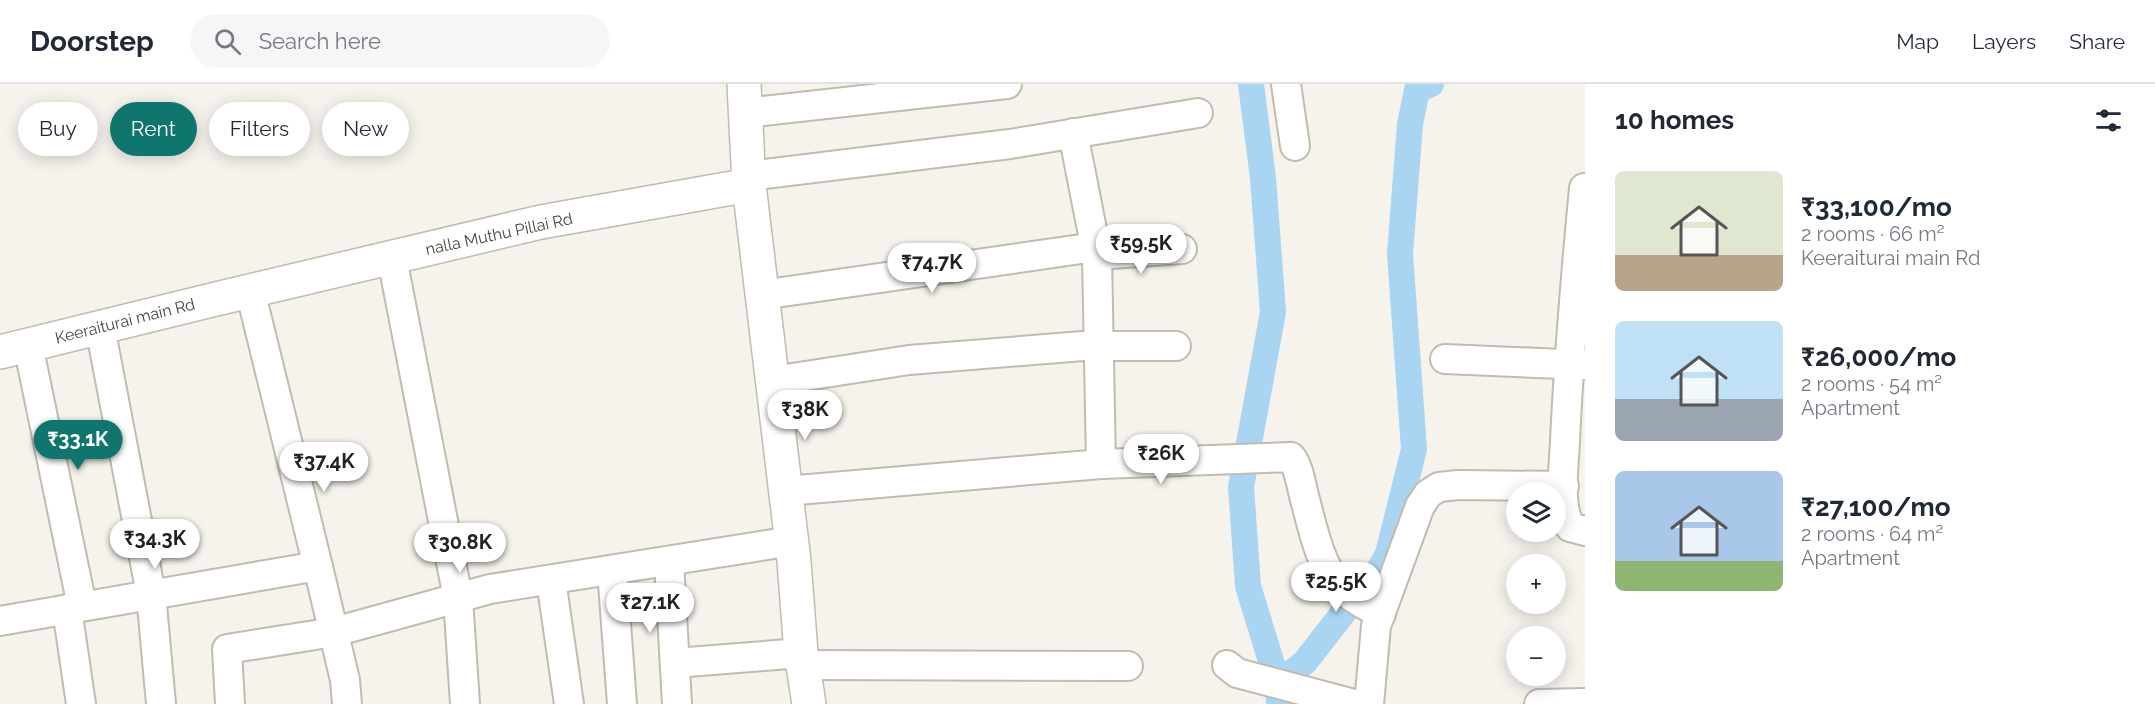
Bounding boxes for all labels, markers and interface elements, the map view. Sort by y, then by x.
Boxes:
search box [190,14,610,68]
text: Doorstep [30,25,154,58]
icon: search [211,25,244,58]
text: Search here [259,28,381,54]
text: Map [1896,29,1939,54]
text: Layers [1972,29,2036,54]
text: Share [2069,29,2125,54]
chip: Buy [18,102,98,156]
chip: Rent [110,102,197,156]
chip: Filters [209,102,310,156]
chip: New [322,102,409,156]
icon: filters [2092,104,2125,137]
text: 10 homes [1615,105,1734,135]
text: ₹33,100/mo [1801,192,1952,222]
icon: home [1663,195,1735,267]
street label: nalla Muthu Pillai Rd [424,209,574,259]
text: 2 rooms · 66 m² [1801,222,1944,246]
pin: ₹59.5K [1092,224,1190,275]
text: ₹59.5K [1110,231,1172,255]
pin: ₹74.7K [883,243,981,294]
text: Keeraiturai main Rd [1801,246,1980,270]
text: ₹74.7K [901,250,963,274]
street label: Keeraiturai main Rd [53,294,197,348]
text: ₹26,000/mo [1801,342,1956,372]
icon: home [1663,345,1735,417]
text: 2 rooms · 54 m² [1801,372,1942,396]
pin: ₹38K [769,390,841,441]
text: Apartment [1801,396,1900,420]
text: ₹38K [781,397,829,421]
pin: ₹33.1K [29,420,127,471]
text: ₹33.1K [48,427,108,451]
pin: ₹26K [1125,434,1197,485]
text: ₹26K [1137,441,1185,465]
pin: ₹37.4K [275,442,373,493]
text: ₹37.4K [293,449,355,473]
map controls [1506,482,1566,686]
button: layers [1506,482,1566,542]
text: ₹27,100/mo [1801,492,1951,522]
icon: home [1663,495,1735,567]
pin: ₹34.3K [106,519,204,570]
text: 2 rooms · 64 m² [1801,522,1943,546]
pin: ₹30.8K [411,523,509,574]
text: ₹34.3K [124,526,186,550]
text: ₹30.8K [428,530,492,554]
text: Apartment [1801,546,1900,570]
button: + [1506,554,1566,614]
pin: ₹25.5K [1287,562,1385,613]
text: ₹25.5K [1305,569,1367,593]
pin: ₹27.1K [601,583,699,634]
text: ₹27.1K [620,590,680,614]
button: − [1506,626,1566,686]

